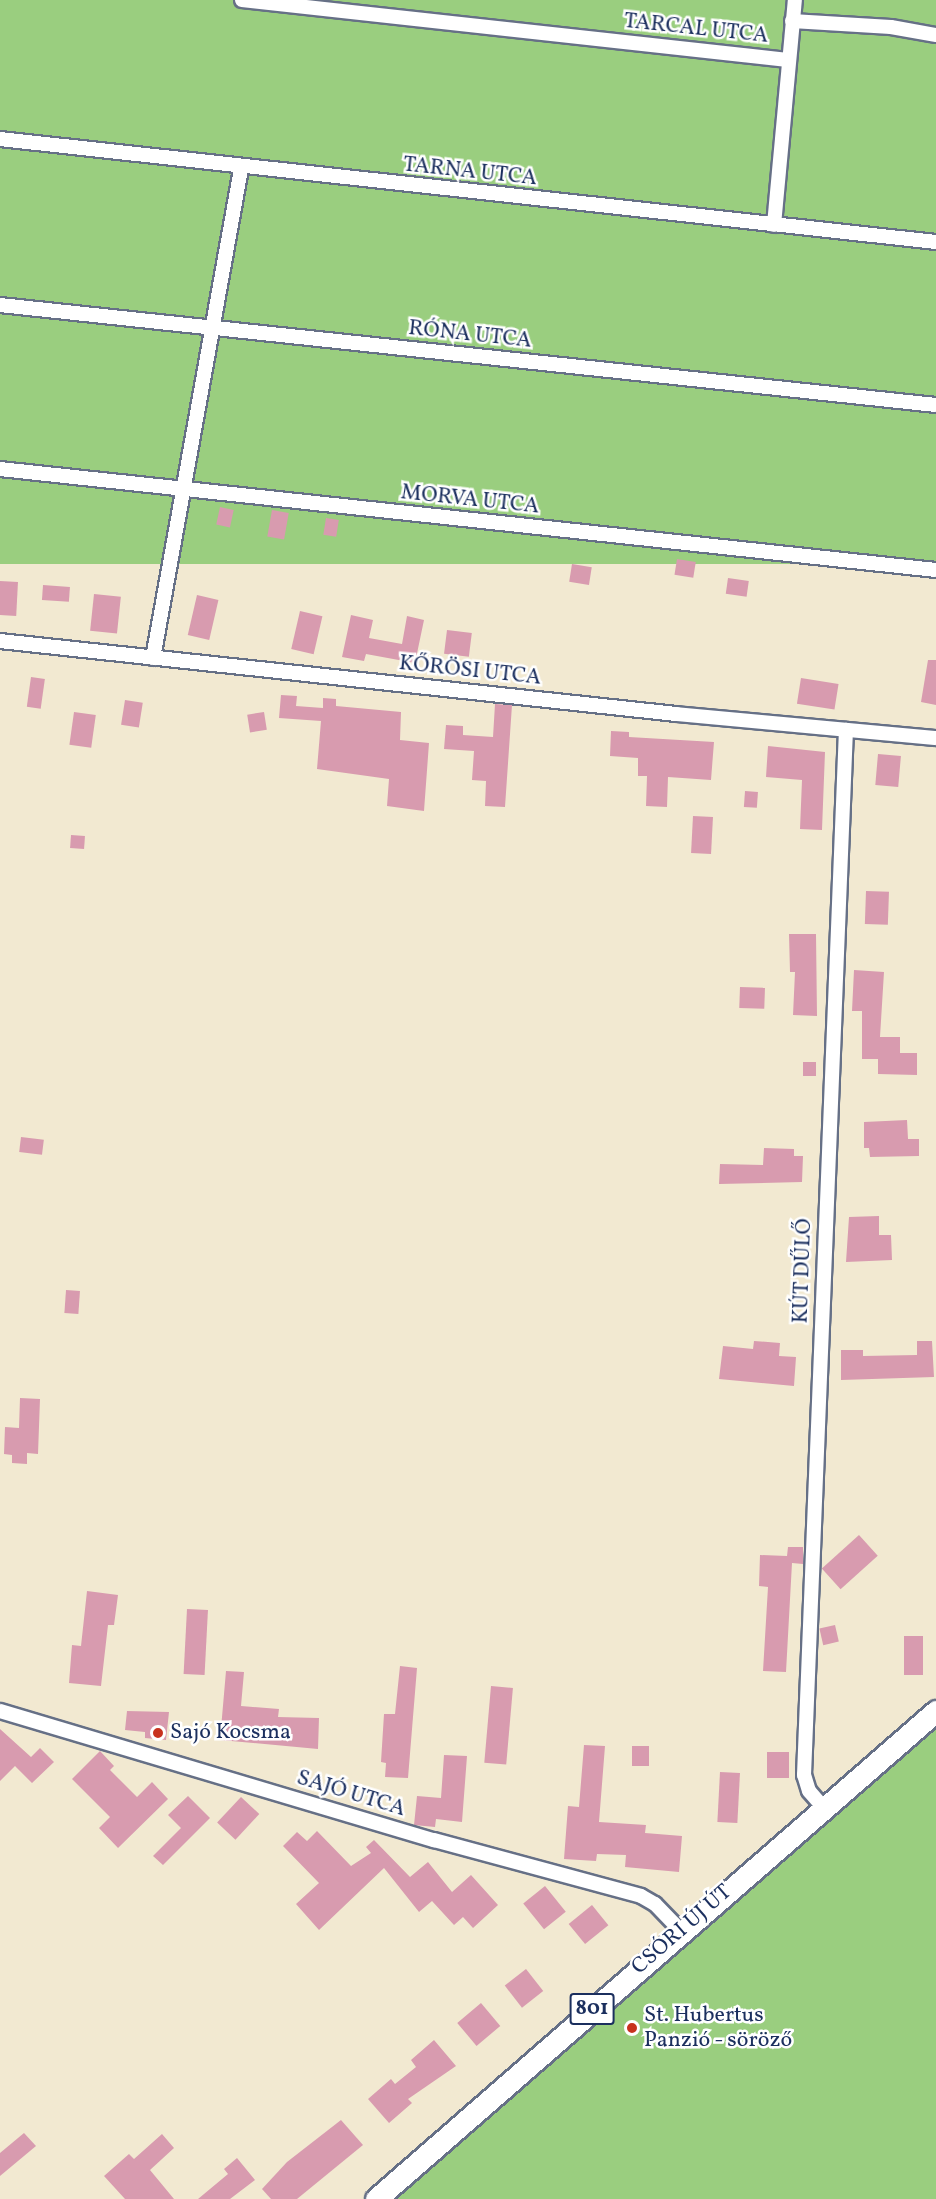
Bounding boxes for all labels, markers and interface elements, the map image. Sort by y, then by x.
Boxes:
street label: TARCAL UTCA [623,8,769,50]
street label: TARNA UTCA [402,152,538,192]
street label: RÓNA UTCA [407,315,533,355]
street label: MORVA UTCA [399,480,541,520]
street label: KŐRÖSI UTCA [398,650,542,692]
street label: KÚT DŰLŐ [788,1218,818,1324]
place label: Sajó Kocsma [170,1720,291,1746]
marker: Sajó Kocsma [151,1726,165,1740]
street label: SAJÓ UTCA [293,1765,409,1823]
street label: CSÓRI ÚJ ÚT [627,1879,737,1981]
road number: 801 [570,1991,614,2027]
place label: St. Hubertus Panzió - söröző [644,2002,793,2054]
marker: St. Hubertus Panzió - söröző [625,2021,639,2035]

